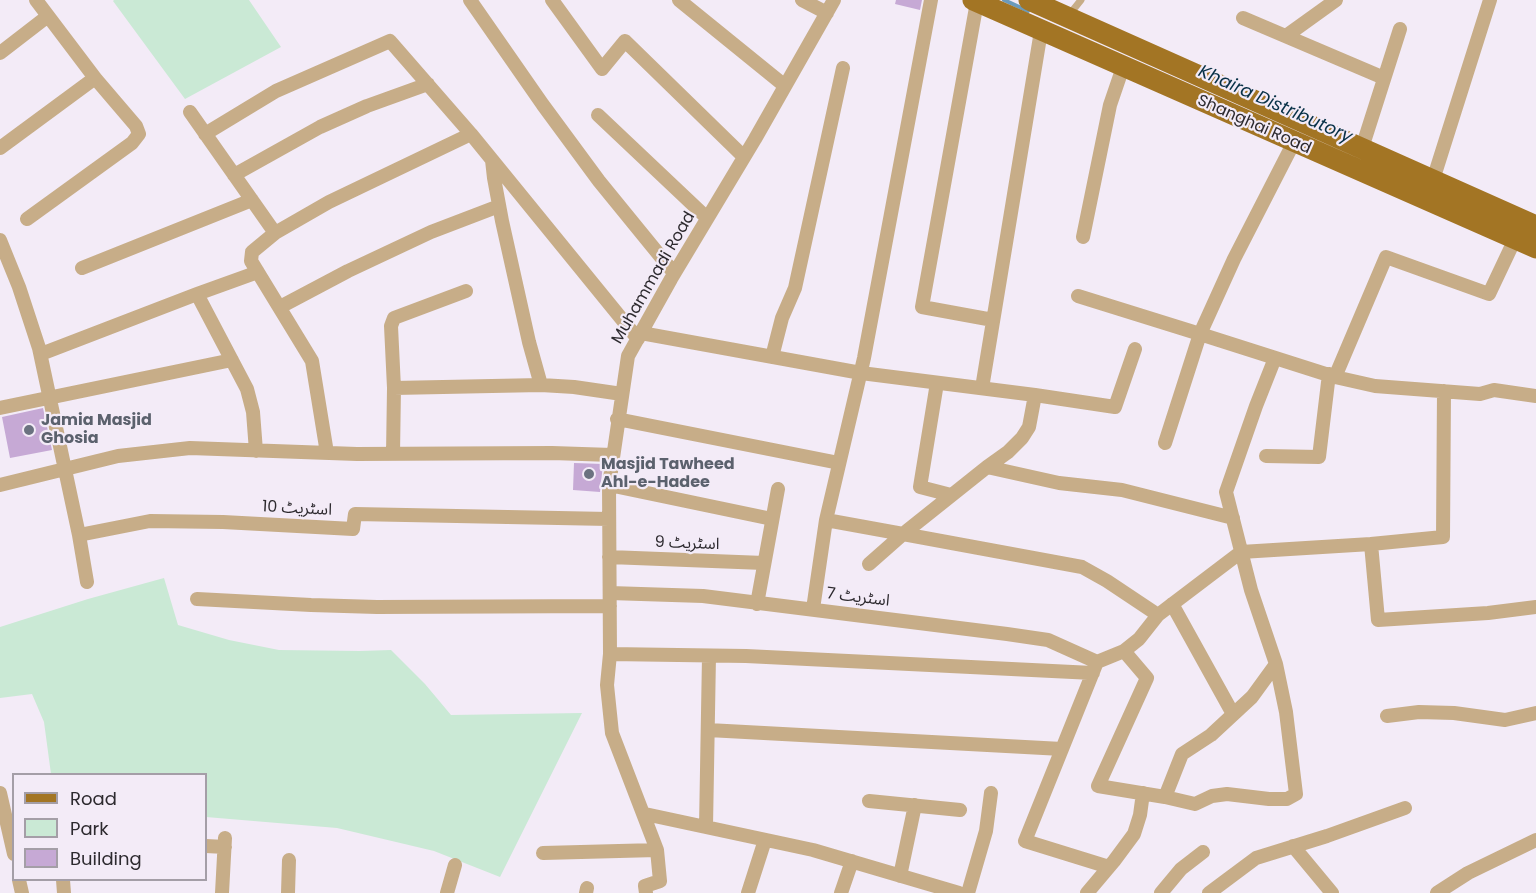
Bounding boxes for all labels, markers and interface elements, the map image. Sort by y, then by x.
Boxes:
water label: Khaira Distributory [1195,61,1355,149]
street label: Shanghai Road [1194,91,1314,159]
street label: Muhammadi Road [608,208,700,348]
place label: Jamia Masjid Ghosia [41,411,152,449]
marker: Jamia Masjid Ghosia [22,423,36,437]
place label: Masjid Tawheed Ahl-e-Hadee [601,455,735,493]
marker: Masjid Tawheed Ahl-e-Hadee [582,467,596,481]
street label: اسٹریٹ 10 [262,498,332,520]
street label: اسٹریٹ 9 [654,533,720,555]
street label: اسٹریٹ 7 [825,585,891,611]
legend [12,773,207,881]
text: Road [70,786,117,811]
text: Park [70,816,109,841]
text: Building [70,846,142,871]

